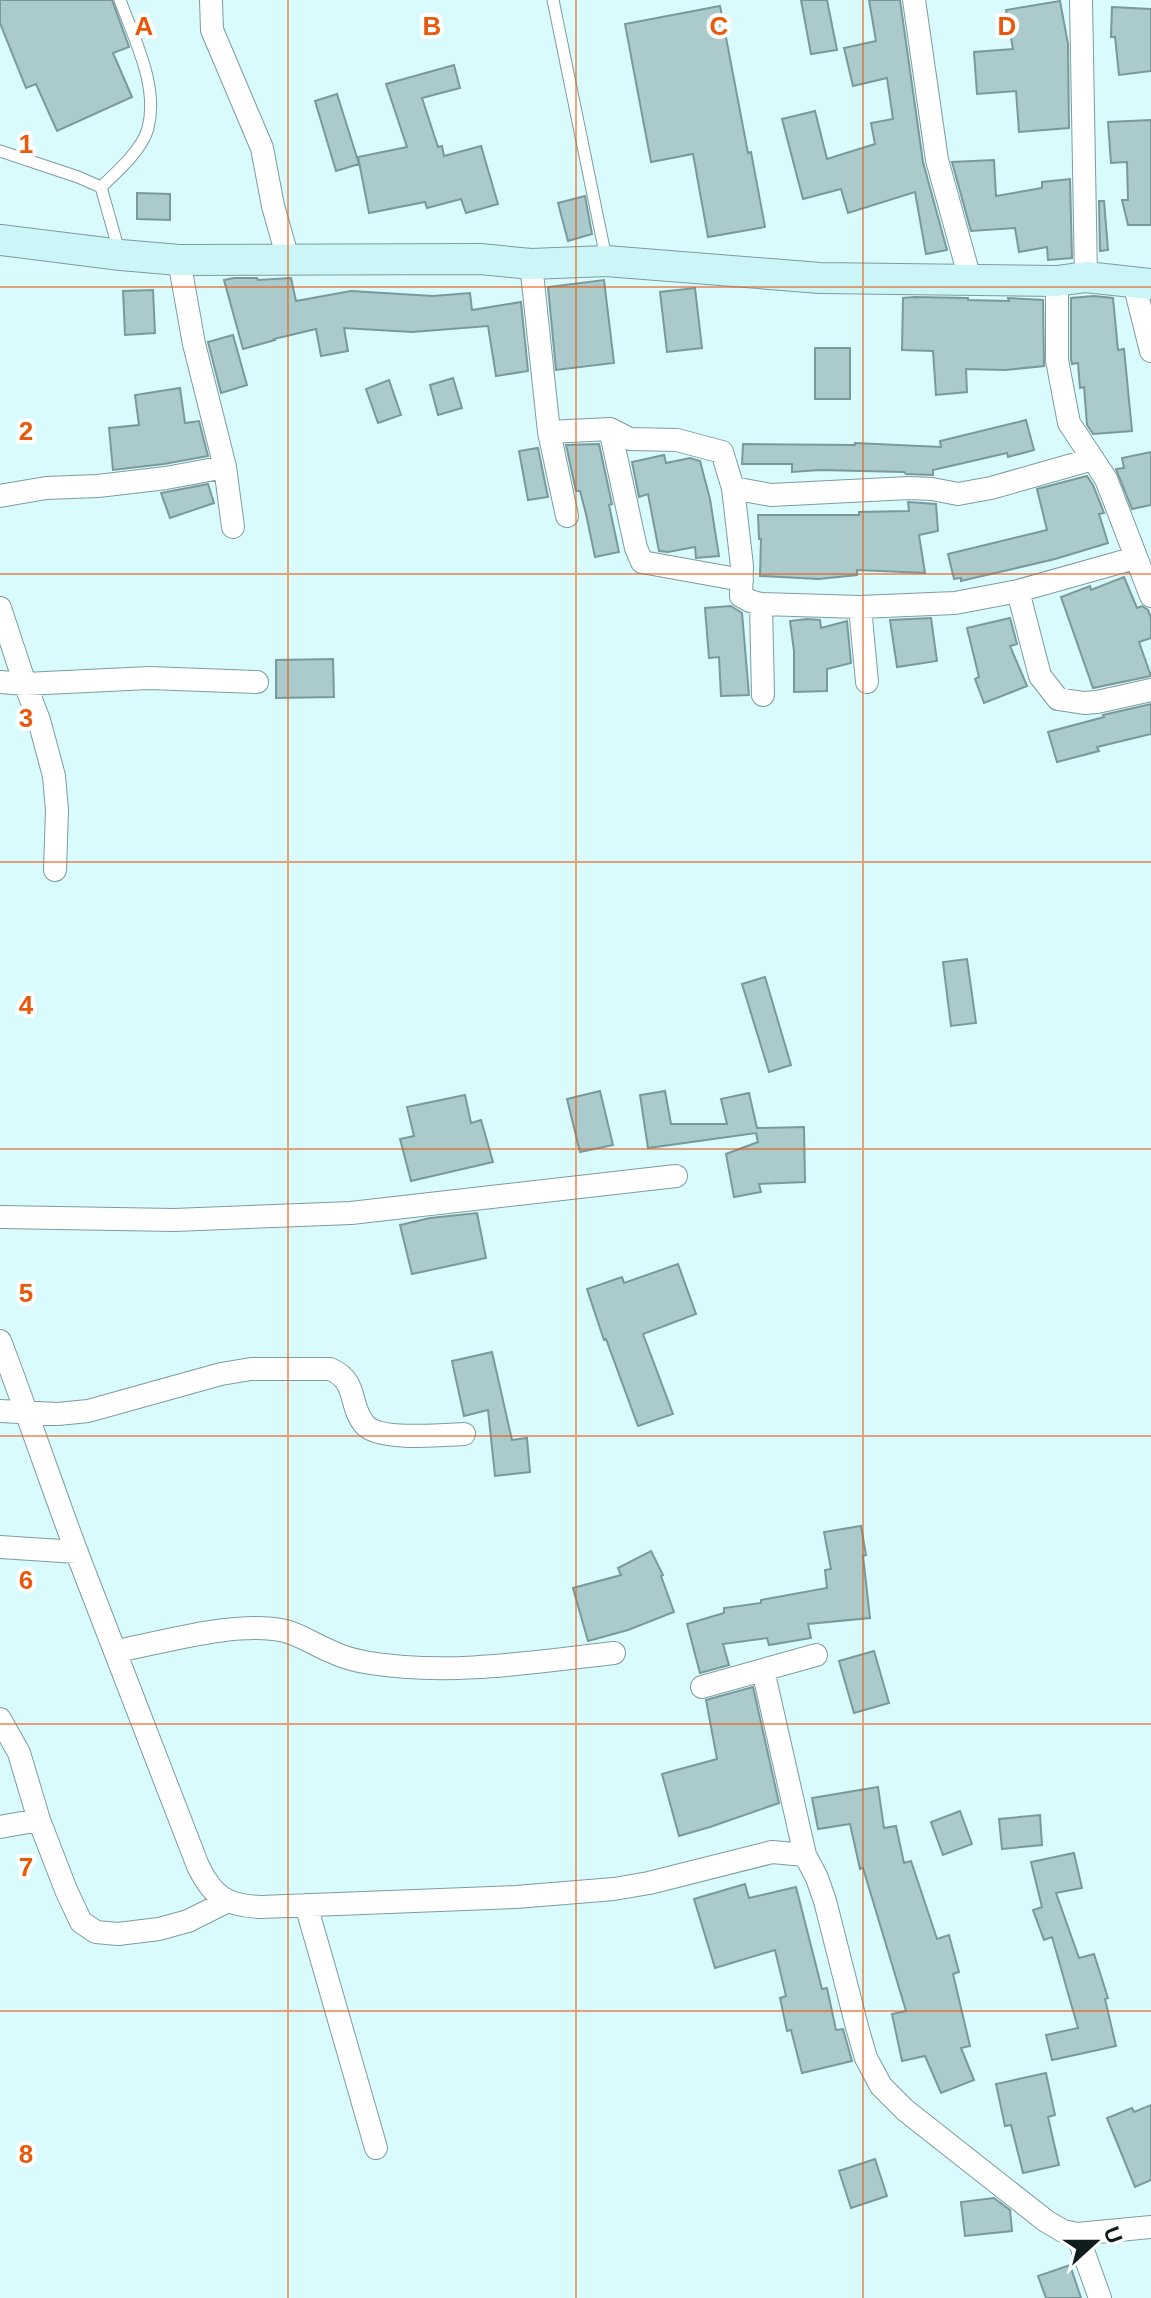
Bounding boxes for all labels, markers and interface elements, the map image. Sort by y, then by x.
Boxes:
text: A [135,11,154,41]
text: B [423,11,441,41]
text: C [710,11,729,41]
text: D [998,11,1016,41]
text: 1 [19,129,33,159]
text: 2 [19,416,33,446]
text: 3 [19,703,33,733]
text: 4 [19,990,34,1020]
text: 5 [19,1278,33,1308]
text: 6 [19,1565,33,1595]
text: 7 [19,1852,33,1882]
text: 8 [19,2139,33,2169]
north arrow [1055,2202,1135,2282]
text: U [1099,2223,1128,2247]

